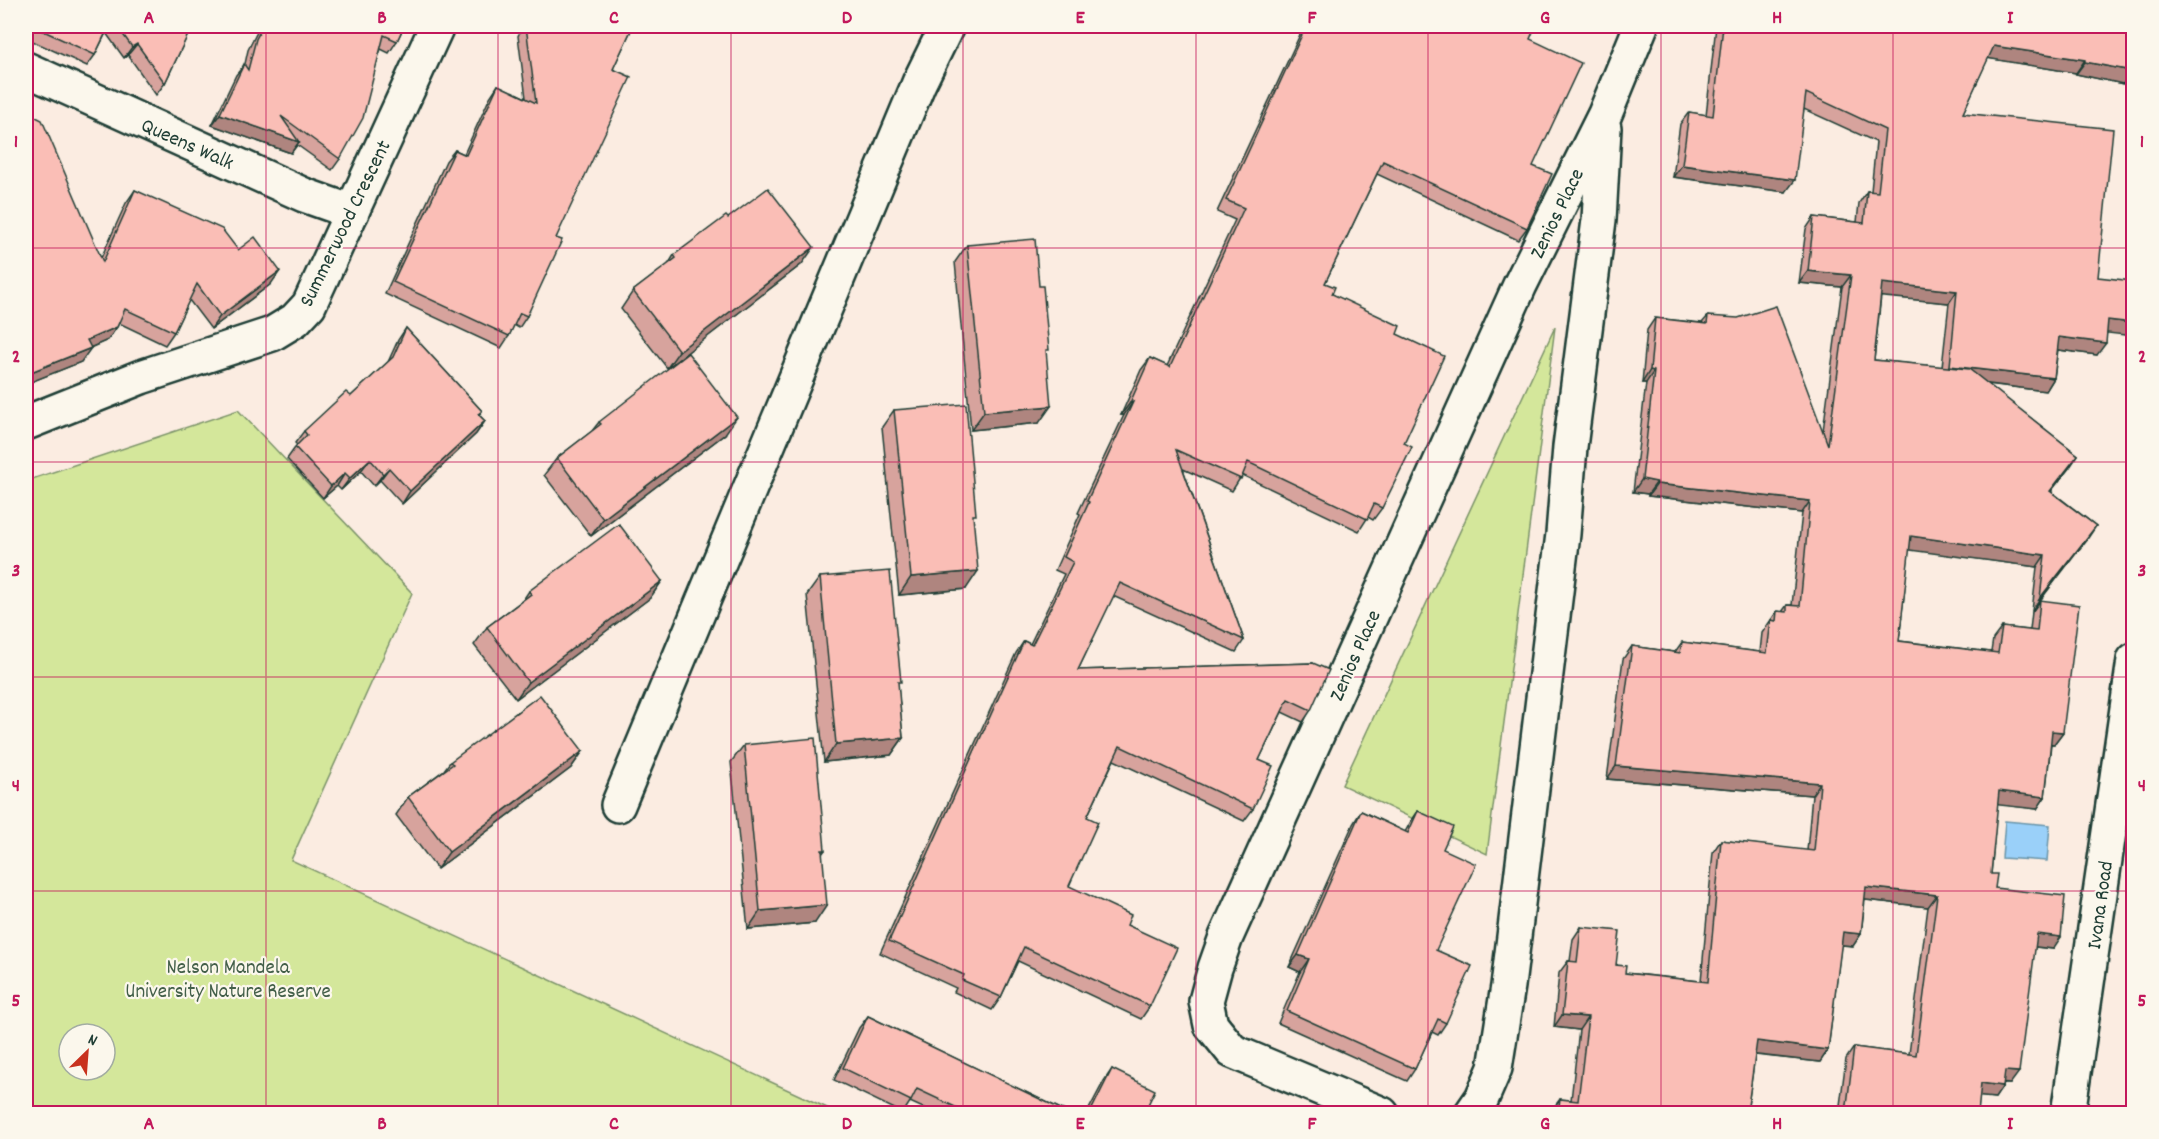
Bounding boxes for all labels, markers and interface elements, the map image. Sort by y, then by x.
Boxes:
text: A [144,5,155,33]
text: B [377,5,387,33]
text: C [609,5,619,33]
text: D [842,5,853,33]
text: E [1075,5,1085,33]
text: F [1308,5,1318,33]
text: G [1540,5,1550,33]
text: H [1772,5,1782,33]
text: I [2007,5,2014,33]
street label: Queens Walk [136,112,238,180]
text: 1 [14,129,18,157]
text: 1 [2140,129,2144,157]
street label: Summerwood Crescent [293,136,400,313]
street label: Zenios Place [1524,164,1593,265]
text: 2 [12,344,20,372]
text: 2 [2138,344,2146,372]
text: 3 [12,558,20,586]
text: 3 [2138,558,2146,586]
street label: Zenios Place [1323,606,1390,707]
text: 4 [12,773,20,801]
text: 4 [2138,773,2146,801]
street label: Ivana Road [2081,859,2123,951]
park label: Nelson Mandela University Nature Reserve [125,954,331,1008]
text: 5 [11,988,21,1016]
text: 5 [2137,988,2147,1016]
north arrow [57,1022,117,1082]
text: N [84,1029,101,1053]
text: A [144,1111,155,1139]
text: B [377,1111,387,1139]
text: C [609,1111,619,1139]
text: D [842,1111,853,1139]
text: E [1075,1111,1085,1139]
text: F [1308,1111,1318,1139]
text: G [1540,1111,1550,1139]
text: H [1772,1111,1782,1139]
text: I [2007,1111,2014,1139]

